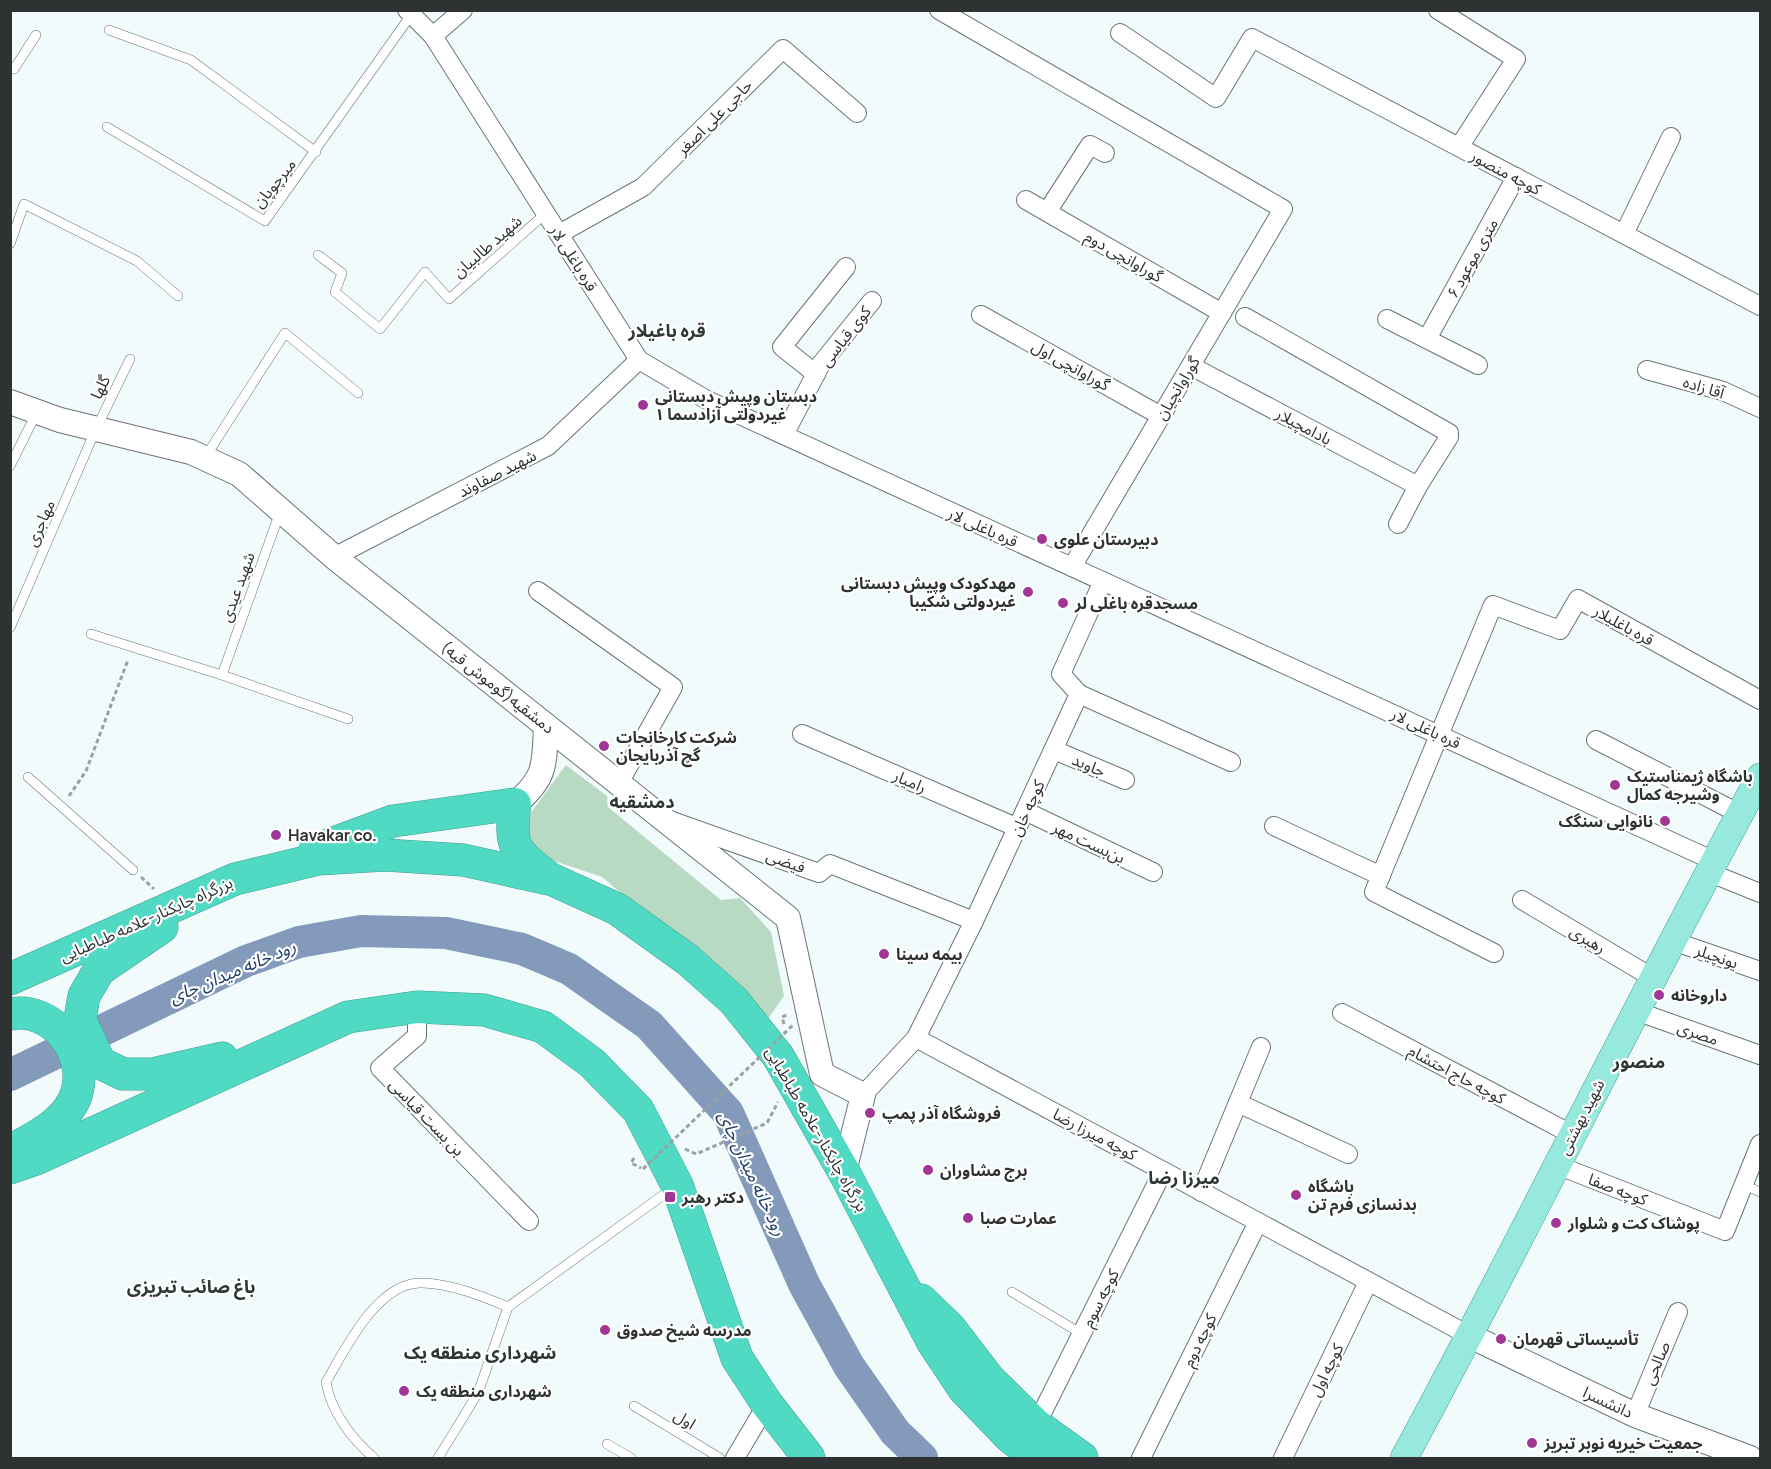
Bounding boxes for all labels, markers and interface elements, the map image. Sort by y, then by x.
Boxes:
street label: حاجی علی اصغر [670,74,757,161]
street label: کوچه منصور [1466,144,1546,200]
street label: میرچوپان [247,154,301,212]
street label: شهید طالبیان [448,210,526,282]
street label: ۶ متری موعود [1441,214,1503,302]
street label: قره باغلی لار [544,220,603,295]
street label: گوراوانچی دوم [1080,225,1167,289]
street label: کوی قیاسی [814,301,876,371]
district label: قره باغیلار [628,318,706,342]
street label: گوراوانچی اول [1028,335,1114,396]
street label: گوراوانچیان [1149,352,1205,424]
street label: آقا زاده [1681,370,1729,404]
street label: گلها [85,371,115,403]
place label: دبستان وپیش دبستانی غیردولتی آزادسما ۱ [655,385,817,425]
marker: دبستان وپیش دبستانی غیردولتی آزادسما ۱ [636,398,650,412]
street label: بادامچیلار [1271,402,1336,450]
street label: شهید صفاوند [454,444,540,502]
street label: مهاجری [20,496,60,550]
street label: قره باغلی لار [944,501,1022,552]
place label: دبیرستان علوی [1054,528,1158,550]
marker: دبیرستان علوی [1035,532,1049,546]
street label: شهید عیدی [214,549,260,625]
place label: مهدکودک وپیش دبستانی غیردولتی شکیبا [841,572,1016,612]
marker: مهدکودک وپیش دبستانی غیردولتی شکیبا [1021,585,1035,599]
place label: مسجدقره باغلی لر [1074,592,1198,614]
marker: مسجدقره باغلی لر [1056,596,1070,610]
street label: قره باغلیلار [1589,599,1658,651]
street label: دمشقیه(گوموش قیه) [437,636,559,738]
street label: قره باغلی لار [1387,702,1464,754]
place label: شرکت کارخانجات گچ آذربایجان [616,726,737,768]
marker: شرکت کارخانجات گچ آذربایجان [597,739,611,753]
street label: جاوید [1069,748,1109,782]
street label: رامیار [889,764,930,798]
place label: باشگاه ژیمناستیک وشیرجه کمال [1627,765,1753,805]
street label: کوچه خان [1004,776,1050,840]
marker: باشگاه ژیمناستیک وشیرجه کمال [1608,778,1622,792]
district label: دمشقیه [609,789,675,813]
place label: نانوایی سنگک [1559,810,1653,832]
marker: نانوایی سنگک [1658,814,1672,828]
street label: بن‌بست مهر [1048,815,1129,868]
place label: Havakar co. [288,824,377,846]
marker: Havakar co. [269,828,283,842]
street label: فیضی [763,844,809,878]
street label: بزرگراه چایکنار-علامه طباطبایی [56,871,236,967]
street label: رهبری [1566,920,1610,958]
water label: رود خانه میدان چای [165,933,300,1009]
street label: یونچیلر [1692,938,1741,974]
place label: بیمه سینا [896,943,963,965]
marker: بیمه سینا [877,947,891,961]
place label: داروخانه [1671,984,1727,1006]
marker: داروخانه [1652,988,1666,1002]
street label: مصری [1675,1016,1721,1050]
street label: کوچه حاج احتشام [1404,1039,1510,1111]
street label: بزرگراه چایکنار-علامه طباطبایی [761,1042,873,1216]
district label: منصور [1612,1049,1665,1073]
street label: بن بست قیاسی [384,1073,470,1161]
street label: شهید بهشتى [1553,1075,1609,1159]
place label: فروشگاه آذر پمپ [882,1102,1001,1124]
street label: کوچه میرزا رضا [1049,1103,1141,1166]
marker: فروشگاه آذر پمپ [863,1106,877,1120]
water label: رود خانه میدان چای [713,1107,793,1240]
place label: برج مشاوران [940,1159,1028,1182]
marker: برج مشاوران [921,1163,935,1177]
district label: میرزا رضا [1148,1165,1220,1189]
street label: کوچه صفا [1585,1168,1651,1210]
place label: باشگاه بدنسازی فرم تن [1308,1175,1417,1216]
place label: دکتر رهبر [681,1186,744,1208]
marker: باشگاه بدنسازی فرم تن [1289,1188,1303,1202]
marker: دکتر رهبر [663,1190,677,1204]
place label: عمارت صبا [980,1207,1057,1229]
marker: عمارت صبا [961,1211,975,1225]
place label: پوشاک کت و شلوار [1567,1212,1700,1234]
marker: پوشاک کت و شلوار [1549,1216,1563,1230]
street label: کوچه سوم [1076,1265,1126,1332]
district label: باغ صائب تبریزی [127,1274,255,1300]
street label: کوچه دوم [1177,1309,1223,1371]
place label: مدرسه شیخ صدوق [617,1319,752,1343]
marker: مدرسه شیخ صدوق [598,1323,612,1337]
place label: تأسیساتی قهرمان [1513,1328,1639,1350]
marker: تأسیساتی قهرمان [1494,1332,1508,1346]
street label: صالحی [1637,1338,1675,1388]
street label: کوچه اول [1304,1339,1349,1400]
district label: شهرداری منطقه یک [404,1340,556,1364]
place label: شهرداری منطقه یک [416,1380,552,1402]
street label: دانشسرا [1579,1381,1637,1423]
marker: شهرداری منطقه یک [397,1384,411,1398]
street label: اول [670,1404,700,1434]
place label: جمعیت خیریه نوبر تبریز [1543,1432,1703,1454]
marker: جمعیت خیریه نوبر تبریز [1525,1436,1539,1450]

